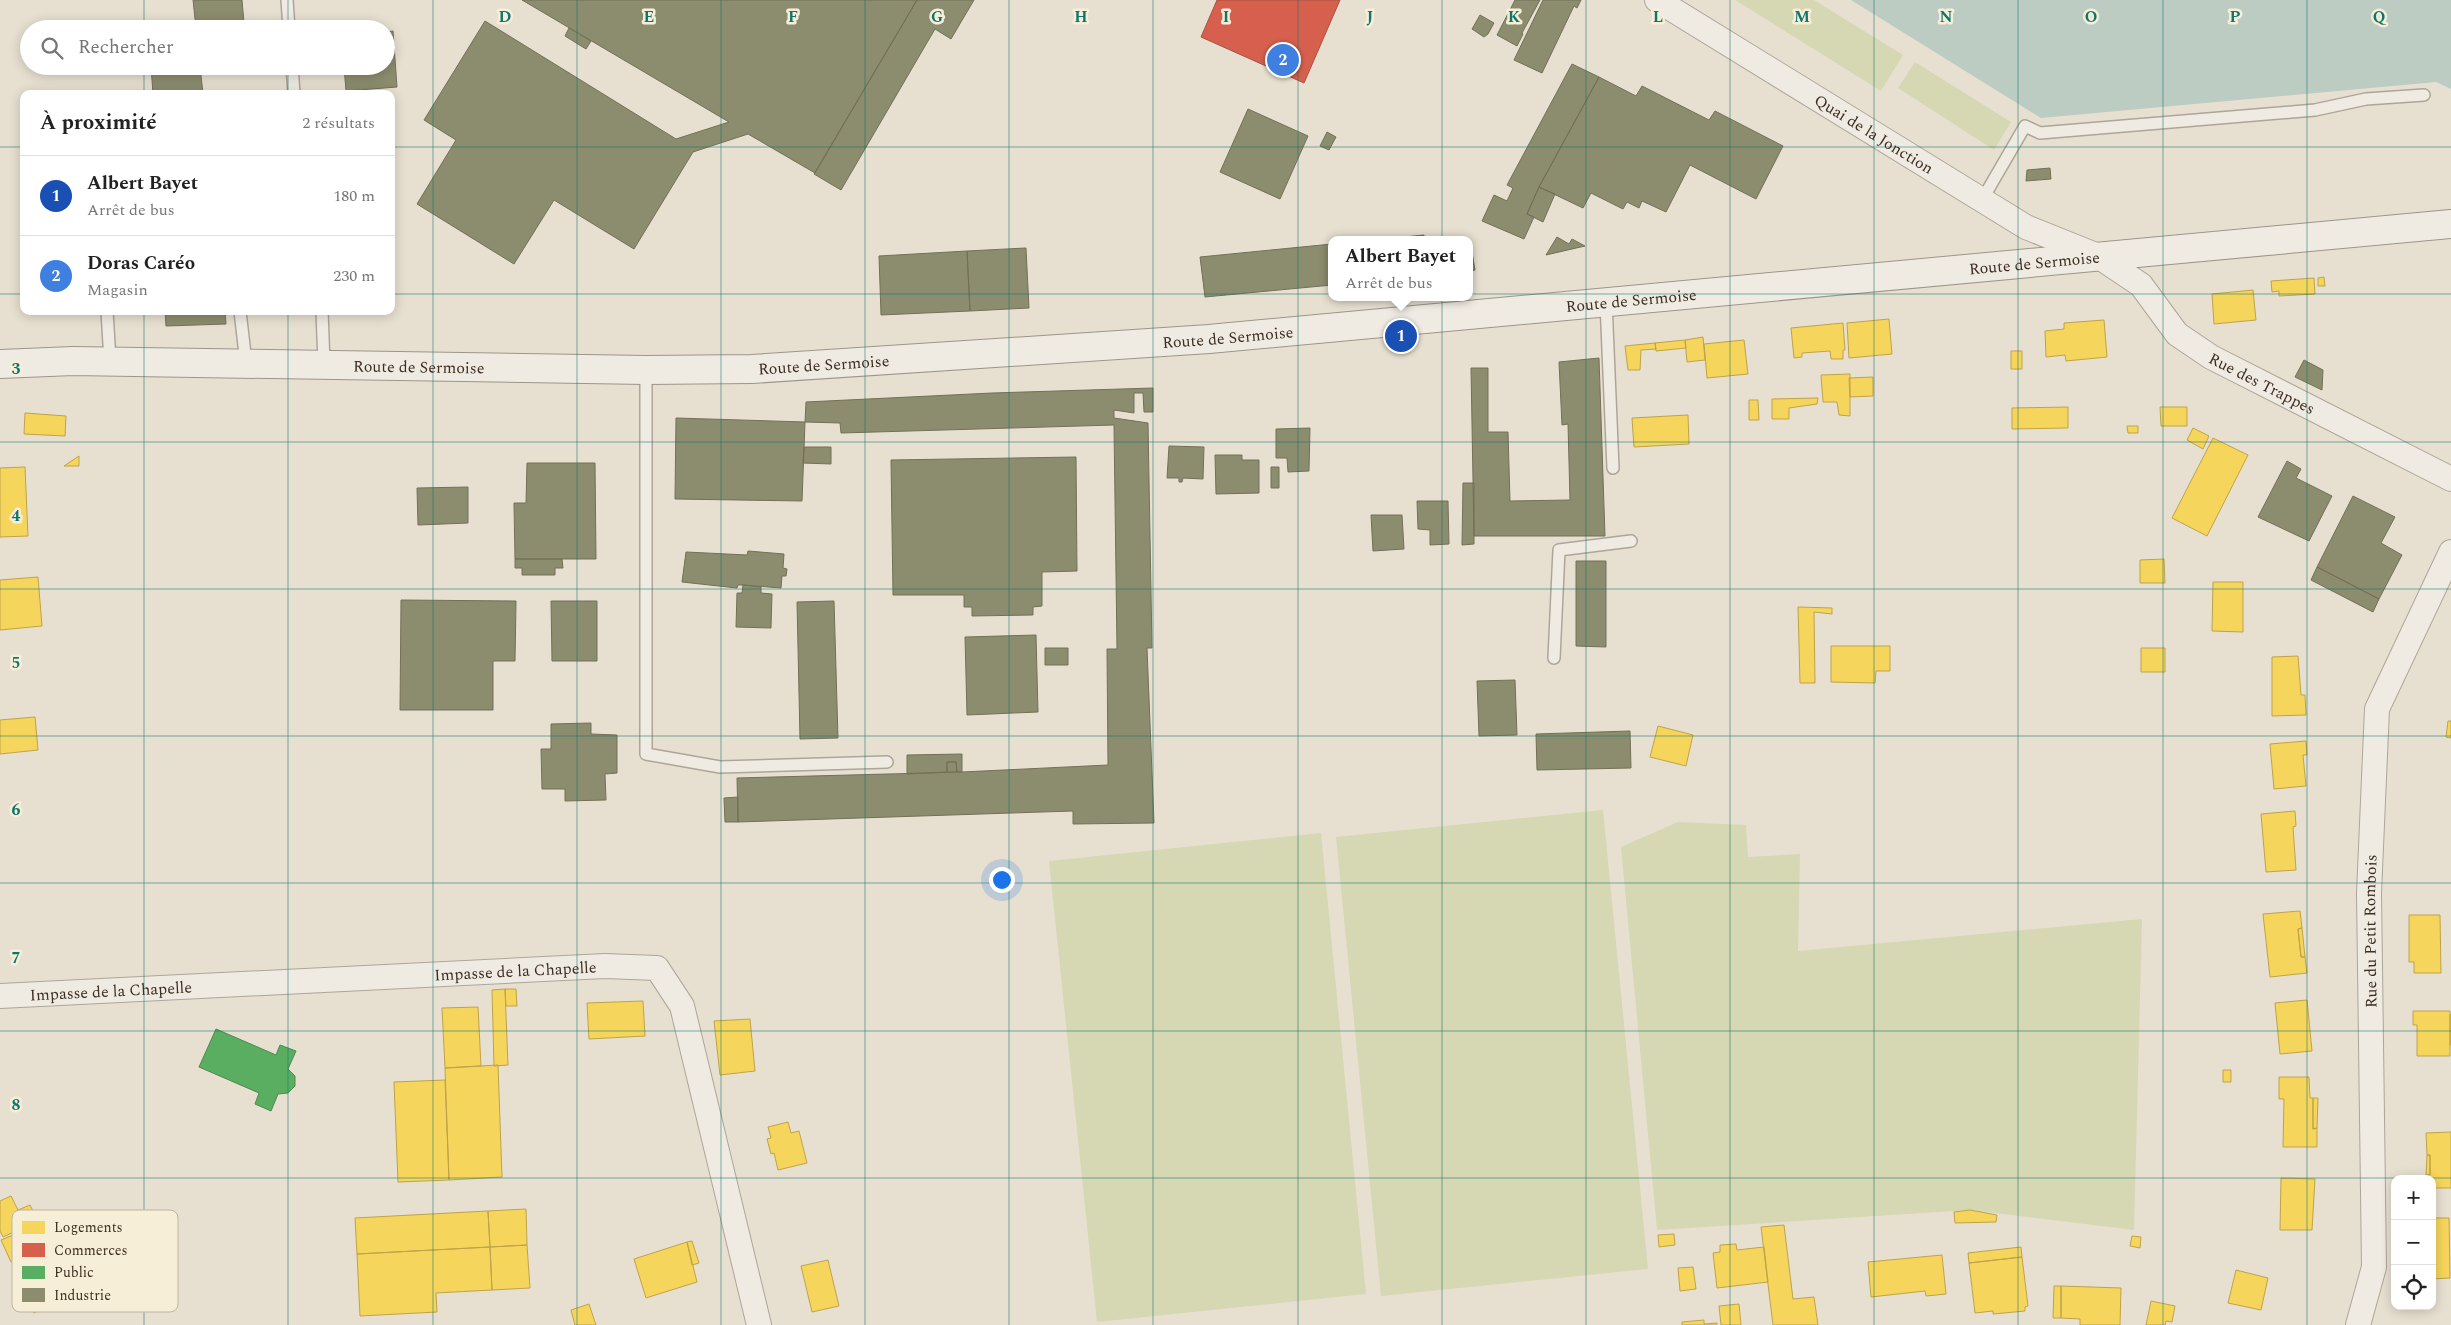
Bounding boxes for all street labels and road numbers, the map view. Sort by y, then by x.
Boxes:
street label: Quai de la Jonction [1809,89,1938,180]
street label: Route de Sermoise [1968,246,2101,282]
street label: Route de Sermoise [1565,283,1698,319]
street label: Route de Sermoise [1162,320,1294,355]
street label: Rue des Trappes [2204,347,2319,421]
street label: Route de Sermoise [757,349,890,382]
street label: Route de Sermoise [353,354,485,380]
street label: Rue du Petit Rombois [2358,854,2384,1008]
street label: Impasse de la Chapelle [434,955,597,987]
street label: Impasse de la Chapelle [29,975,193,1008]

